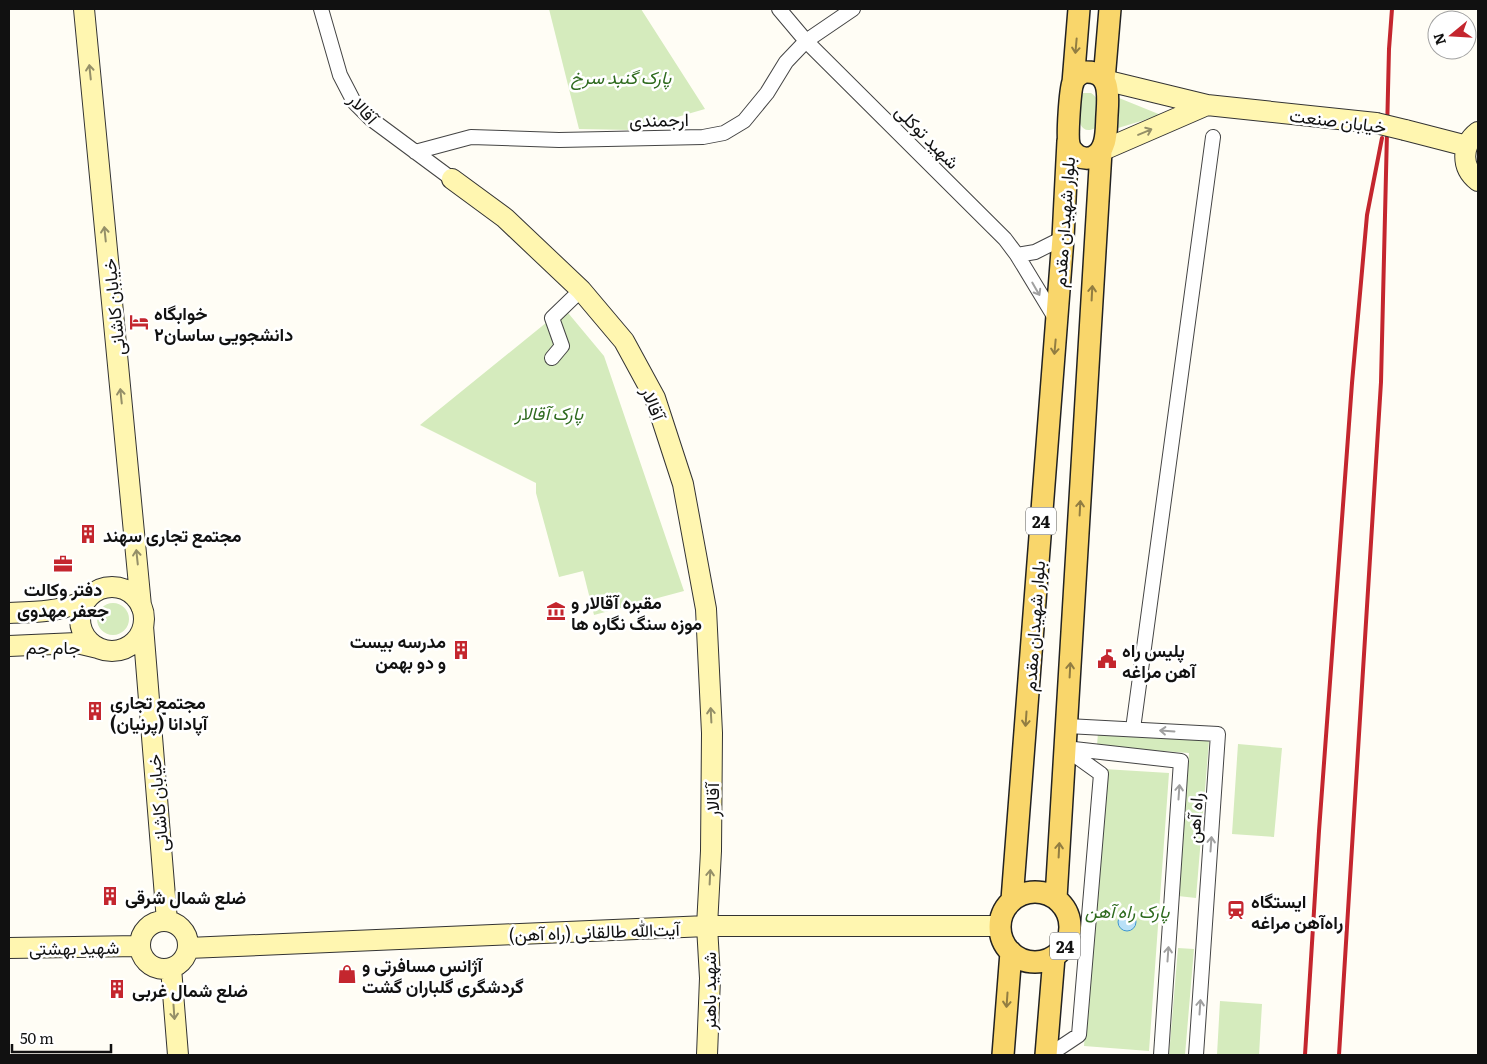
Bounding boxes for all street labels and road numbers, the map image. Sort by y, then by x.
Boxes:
street label: آقالار [342,86,387,131]
street label: شهید توکلی [890,98,966,174]
street label: خیابان صنعت [1288,101,1388,139]
street label: ارجمندی [629,105,689,133]
street label: بلوار شهیدان مقدم [1045,156,1081,288]
street label: خیابان کاشانی [94,257,132,357]
street label: آقالار [635,381,674,426]
road number: 24 [1026,508,1056,534]
street label: بلوار شهیدان مقدم [1015,560,1051,692]
street label: جام جم [26,633,80,660]
street label: خیابان کاشانی [139,753,175,853]
street label: آقالار [698,781,725,818]
street label: راه آهن [1179,792,1209,844]
street label: (راه آهن) آیت‌الله طالقانی [508,914,682,947]
road number: 24 [1050,932,1080,959]
street label: شهید بهشتی [29,933,119,961]
street label: شهید باهنر [695,952,722,1031]

